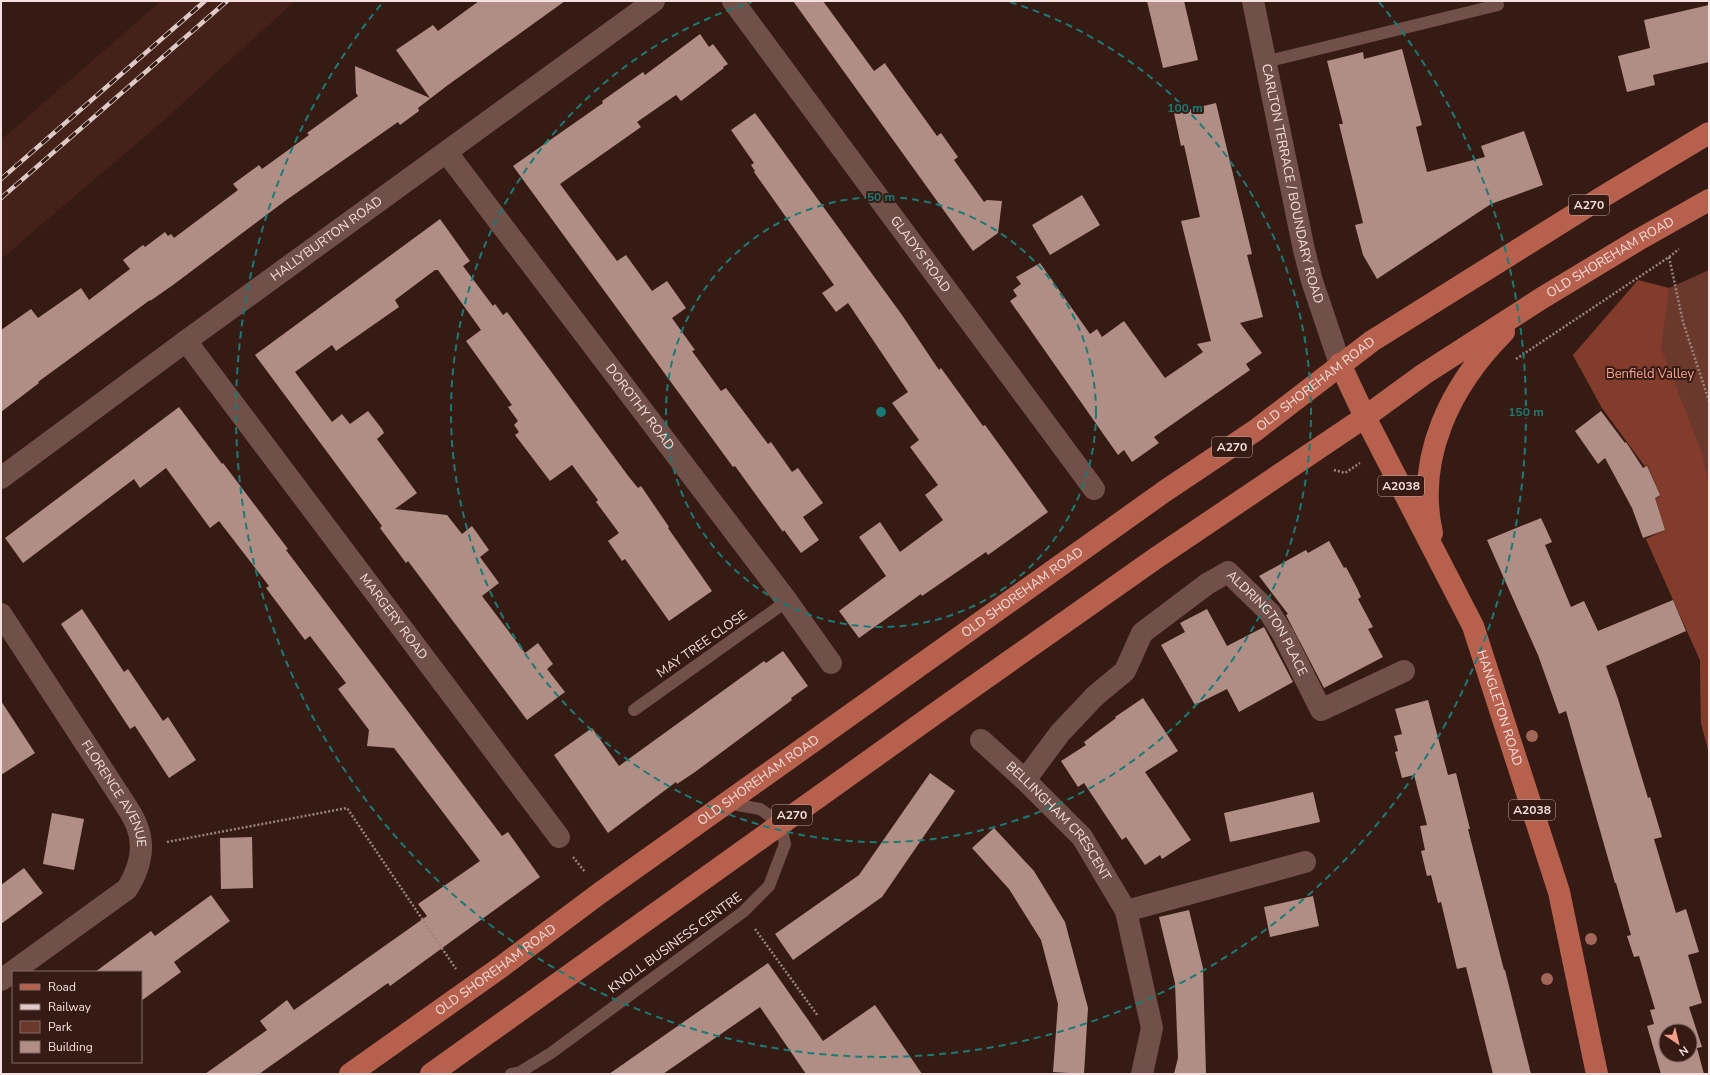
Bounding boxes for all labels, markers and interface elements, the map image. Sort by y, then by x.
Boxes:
street label: CARLTON TERRACE / BOUNDARY ROAD [1257,62,1328,306]
text: 100 m [1167,100,1203,116]
text: 50 m [867,189,895,205]
street label: HALLYBURTON ROAD [267,192,386,286]
road number: A270 [1569,195,1609,215]
street label: GLADYS ROAD [886,212,955,296]
street label: OLD SHOREHAM ROAD [1543,212,1678,302]
street label: OLD SHOREHAM ROAD [1253,333,1379,436]
street label: DOROTHY ROAD [601,360,678,454]
park label: Benfield Valley [1606,365,1694,383]
text: 150 m [1508,404,1544,420]
centre of rings [874,405,888,419]
road number: A270 [1212,437,1252,457]
road number: A2038 [1378,476,1424,496]
street label: OLD SHOREHAM ROAD [958,543,1087,642]
street label: ALDRINGTON PLACE [1223,566,1312,679]
street label: MARGERY ROAD [355,570,432,664]
street label: MAY TREE CLOSE [653,606,751,682]
street label: HANGLETON ROAD [1472,648,1527,768]
street label: OLD SHOREHAM ROAD [694,731,823,830]
street label: FLORENCE AVENUE [77,737,150,848]
street label: BELLINGHAM CRESCENT [1002,758,1115,884]
road number: A2038 [1509,800,1555,820]
road number: A270 [772,805,812,825]
street label: KNOLL BUSINESS CENTRE [605,888,745,998]
street label: OLD SHOREHAM ROAD [431,920,560,1020]
legend [12,971,142,1063]
text: Road [48,979,76,995]
text: Railway [48,999,92,1015]
text: Park [48,1019,73,1035]
north arrow [1658,1023,1698,1063]
text: Building [48,1039,93,1055]
text: N [1676,1042,1691,1059]

